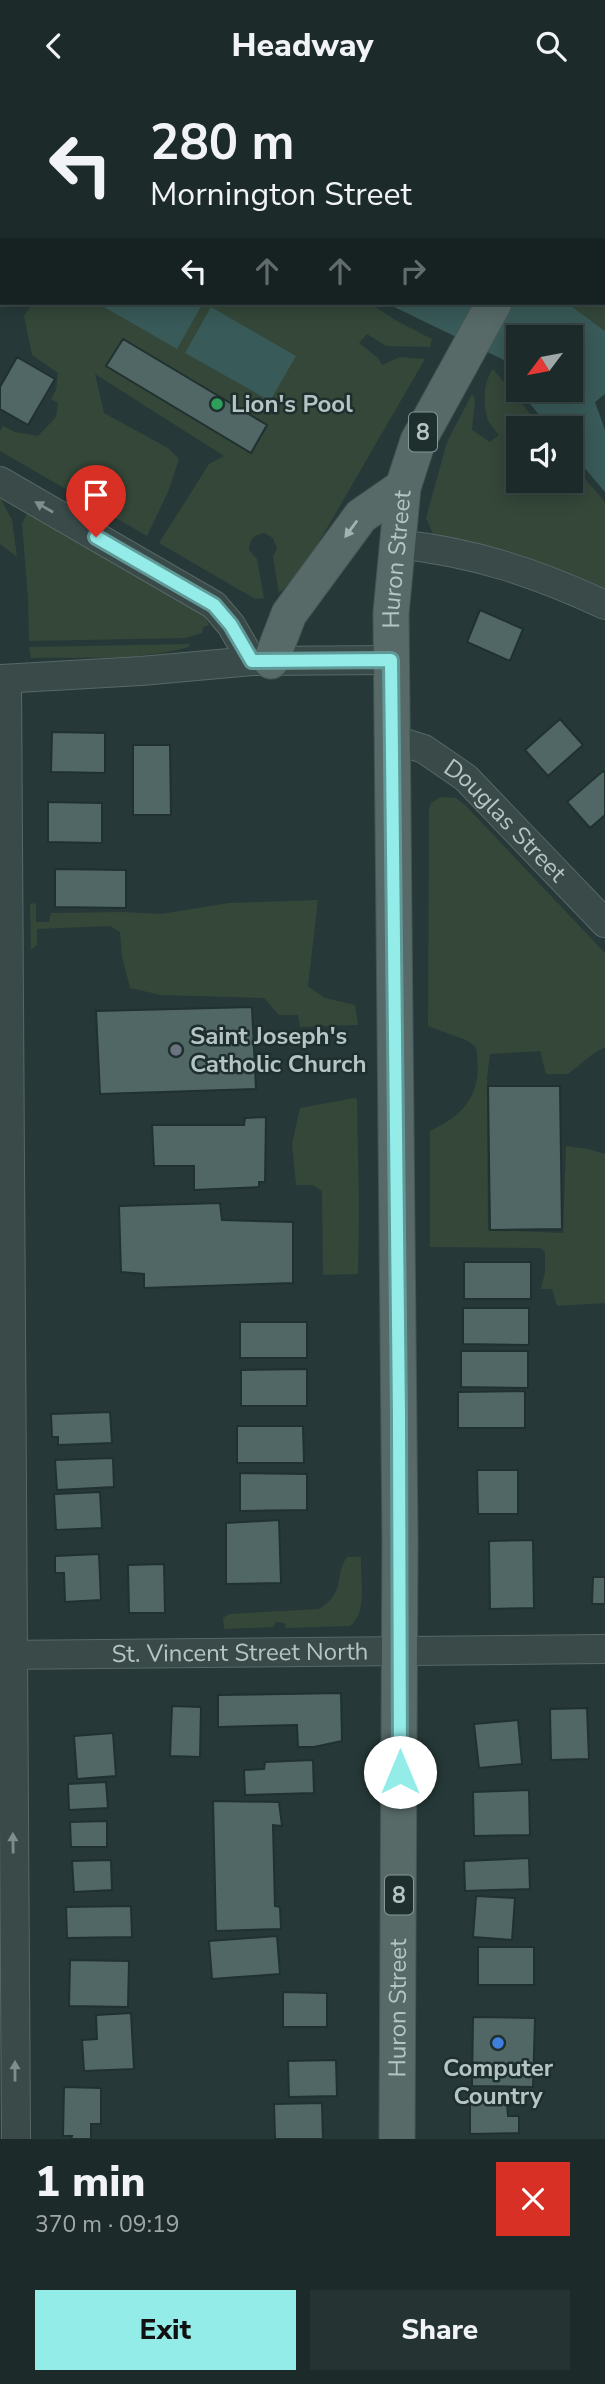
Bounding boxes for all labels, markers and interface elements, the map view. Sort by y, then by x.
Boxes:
text: Headway [232,24,373,67]
icon: back [35,27,73,65]
icon: search [532,27,570,65]
text: 280 m [150,109,294,176]
icon: left [35,119,126,210]
text: Mornington Street [150,173,412,216]
icon: left [175,252,213,290]
icon: ahead [248,252,286,290]
icon: ahead [321,252,359,290]
icon: right [394,252,432,290]
north arrow [506,325,583,403]
map controls [506,325,583,493]
place label: Lion's Pool [231,388,353,420]
marker: Lion's Pool [209,396,225,412]
road number: 8 [409,413,437,451]
button: sound [506,416,583,493]
pin [66,465,126,537]
icon: arrive [77,476,115,514]
street label: Huron Street [375,488,419,629]
one-way arrow [34,501,53,513]
one-way arrow [343,520,358,538]
street label: Douglas Street [438,751,574,889]
place label: Saint Joseph's Catholic Church [190,1020,366,1080]
marker: Saint Joseph's Catholic Church [168,1042,184,1058]
street label: St. Vincent Street North [111,1635,369,1670]
position arrow [363,1735,437,1809]
one-way arrow [7,1832,19,1854]
road number: 8 [385,1875,413,1915]
street label: Huron Street [381,1938,414,2078]
marker: Computer Country [490,2035,506,2051]
place label: Computer Country [443,2052,554,2112]
one-way arrow [9,2060,21,2082]
text: 1 min [35,2154,145,2211]
button: close [496,2162,570,2236]
text: 370 m · 09:19 [35,2209,180,2240]
button: Exit [35,2290,296,2370]
button: Share [310,2290,570,2370]

